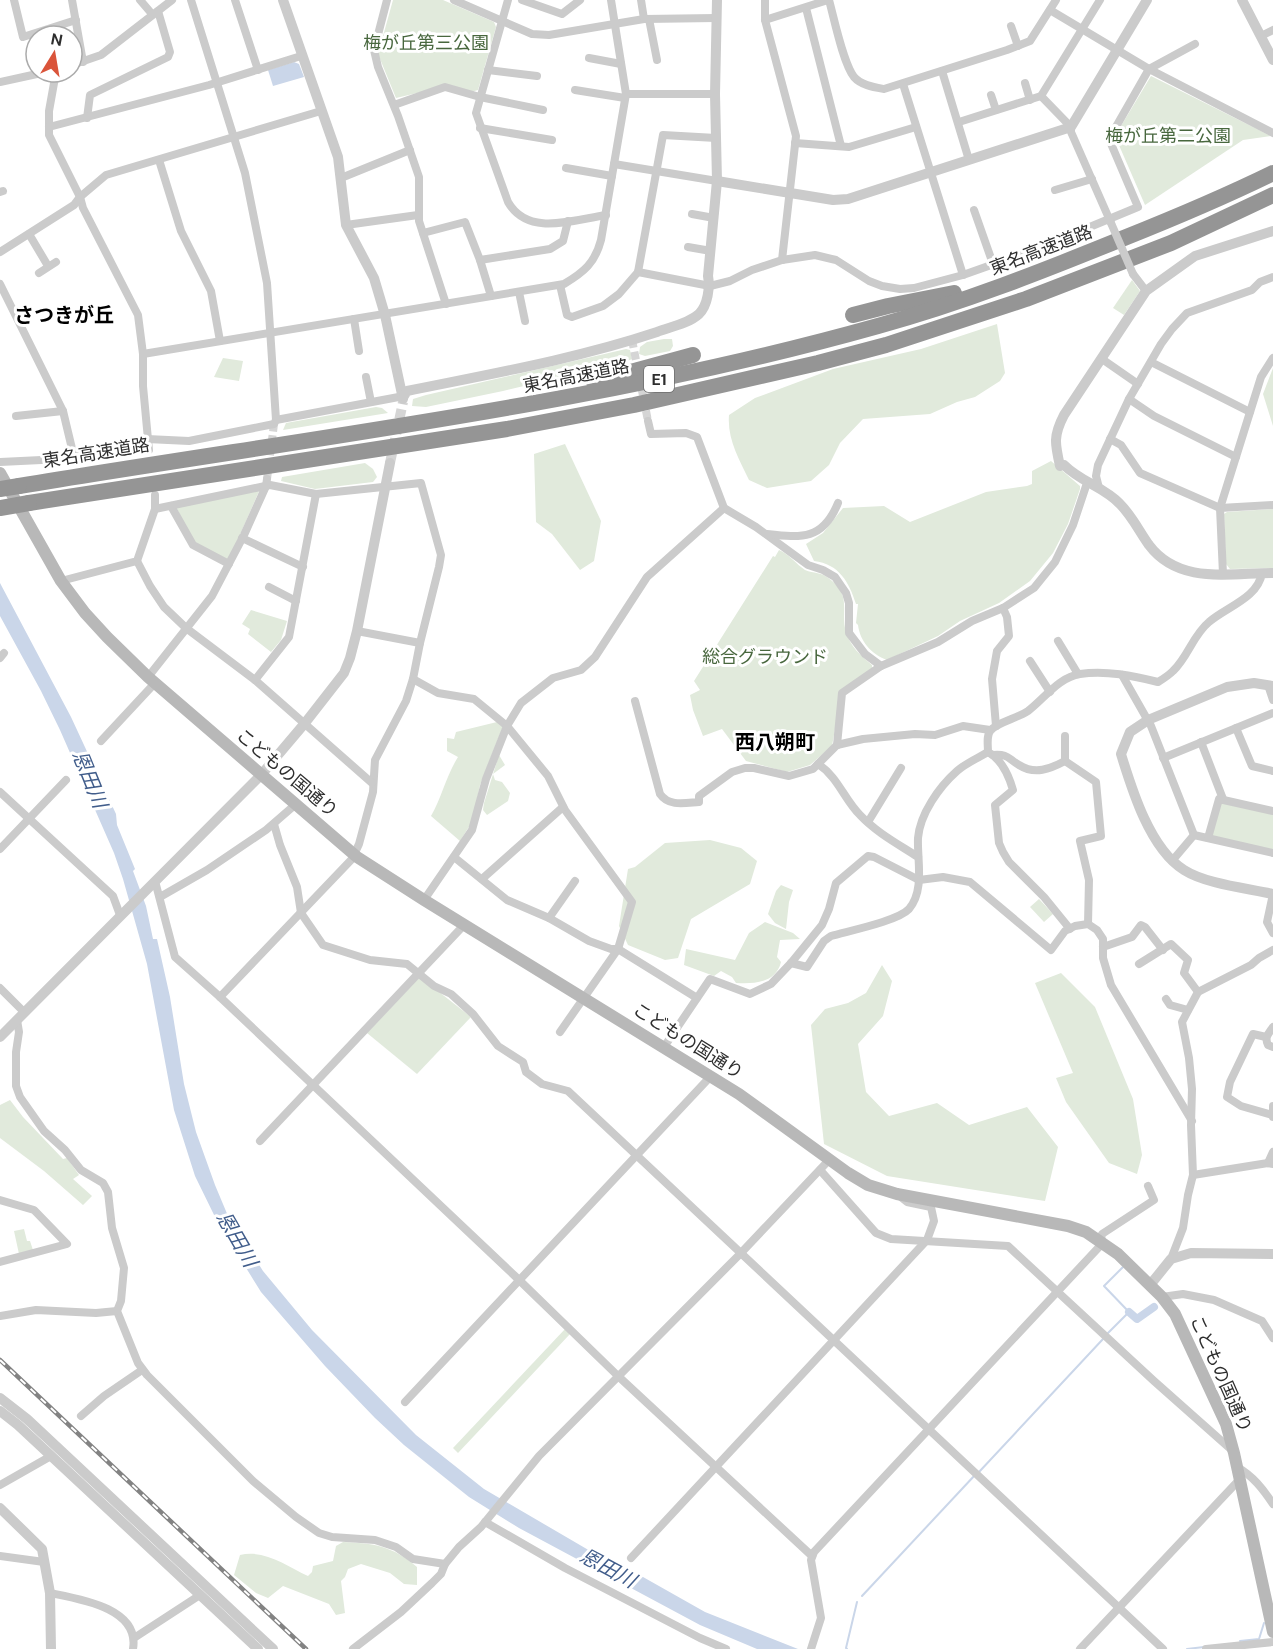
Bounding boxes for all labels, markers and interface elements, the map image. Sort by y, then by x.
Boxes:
north arrow [24,24,84,84]
text: N [49,28,64,51]
park label: 梅が丘第三公園 [363,31,489,55]
park label: 梅が丘第二公園 [1105,124,1231,148]
street label: 東名高速道路 [986,219,1096,281]
district label: さつきが丘 [14,302,114,328]
street label: 東名高速道路 [521,354,631,398]
road number: E1 [644,366,674,392]
street label: 東名高速道路 [41,433,151,473]
park label: 総合グラウンド [702,645,828,669]
street label: こどもの国通り [231,723,343,823]
district label: 西八朔町 [735,729,815,755]
water label: 恩田川 [67,746,114,814]
street label: こどもの国通り [628,997,748,1085]
water label: 恩田川 [211,1207,264,1273]
street label: こどもの国通り [1184,1312,1258,1436]
water label: 恩田川 [575,1542,642,1595]

